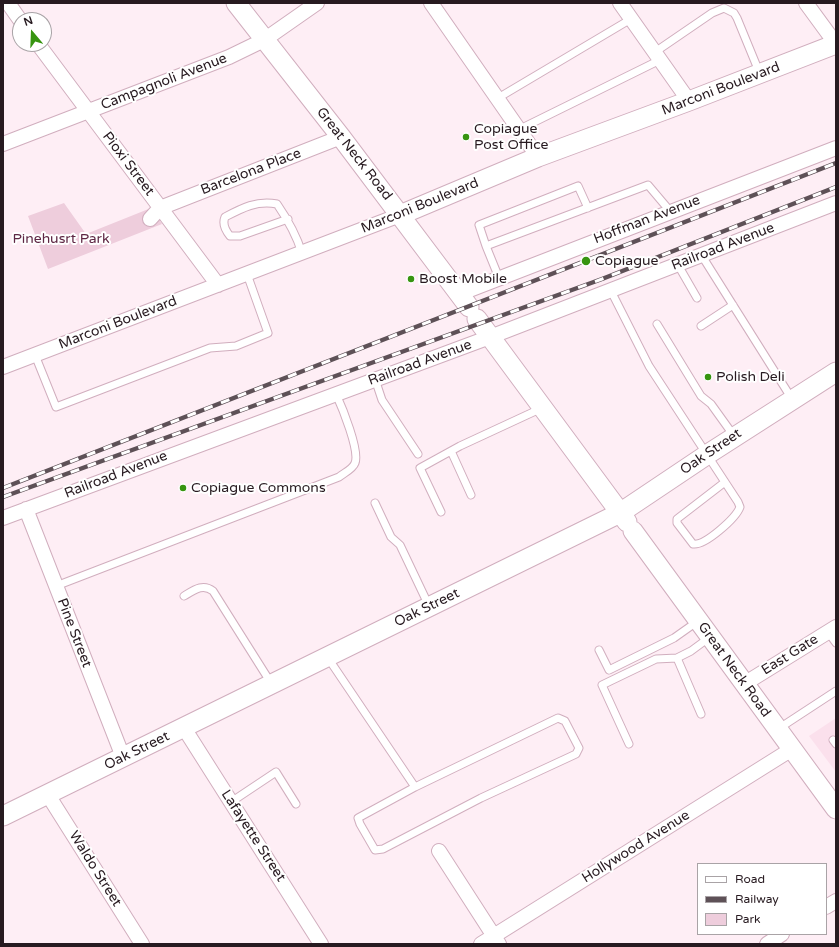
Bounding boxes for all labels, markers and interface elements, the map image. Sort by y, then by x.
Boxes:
north arrow [12,12,52,52]
text: N [22,14,35,29]
street label: Campagnoli Avenue [99,50,229,114]
street label: Marconi Boulevard [659,59,783,119]
street label: Great Neck Road [313,104,395,204]
place label: Copiague Post Office [474,121,549,154]
street label: Pioxi Street [98,129,158,199]
marker: Copiague Post Office [461,132,471,142]
street label: Barcelona Place [198,145,304,199]
street label: Marconi Boulevard [359,175,481,237]
street label: Hoffman Avenue [591,192,703,248]
street label: Railroad Avenue [669,220,777,274]
park label: Pinehusrt Park [12,231,110,247]
place label: Copiague [595,253,658,269]
marker: Copiague [580,255,592,267]
place label: Boost Mobile [419,271,507,287]
marker: Boost Mobile [406,274,416,284]
street label: Marconi Boulevard [56,293,180,353]
street label: Railroad Avenue [366,336,474,390]
place label: Polish Deli [716,369,785,385]
marker: Polish Deli [703,372,713,382]
street label: Oak Street [677,425,745,479]
street label: Railroad Avenue [62,448,170,502]
place label: Copiague Commons [191,480,326,496]
marker: Copiague Commons [178,483,188,493]
street label: Oak Street [392,585,462,631]
street label: Pine Street [53,596,95,670]
street label: Great Neck Road [694,619,774,721]
street label: East Gate [758,631,822,679]
street label: Oak Street [102,728,172,774]
street label: Lafayette Street [217,787,289,885]
street label: Hollywood Avenue [579,807,693,887]
street label: Waldo Street [65,828,125,910]
legend [697,863,827,935]
text: Road [735,872,765,886]
text: Railway [735,892,779,906]
text: Park [735,912,761,926]

